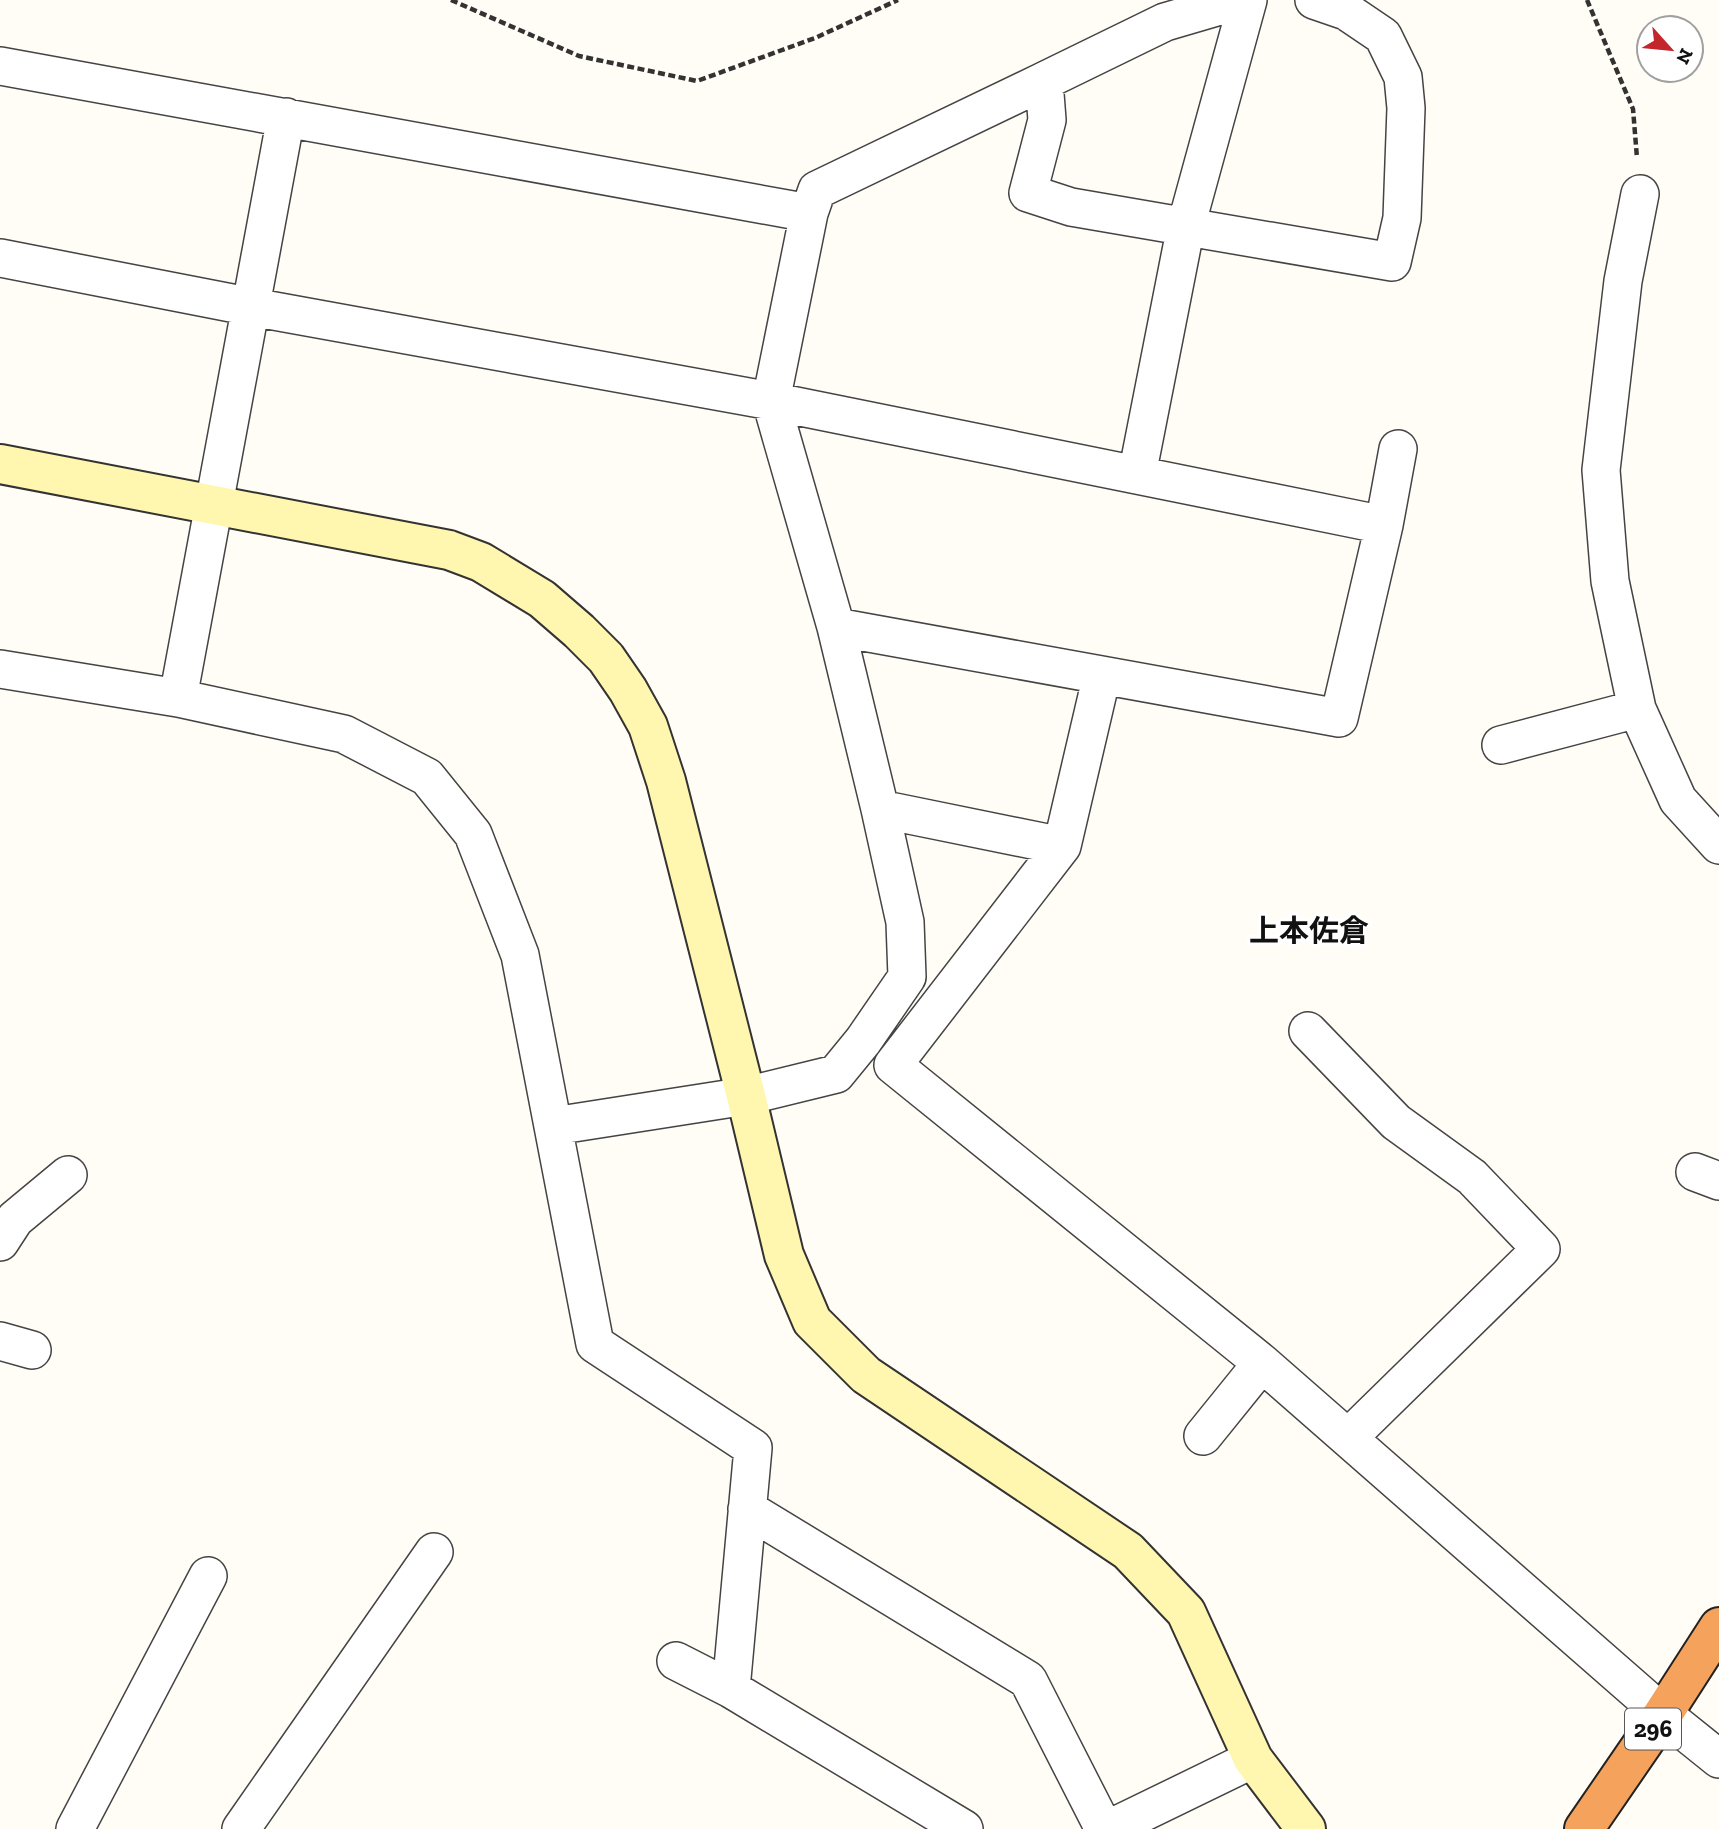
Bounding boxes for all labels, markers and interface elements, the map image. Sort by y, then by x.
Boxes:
north arrow [1635,14,1705,84]
text: N [1671,45,1698,68]
district label: 上本佐倉 [1249,913,1369,949]
road number: 296 [1625,1708,1681,1750]

